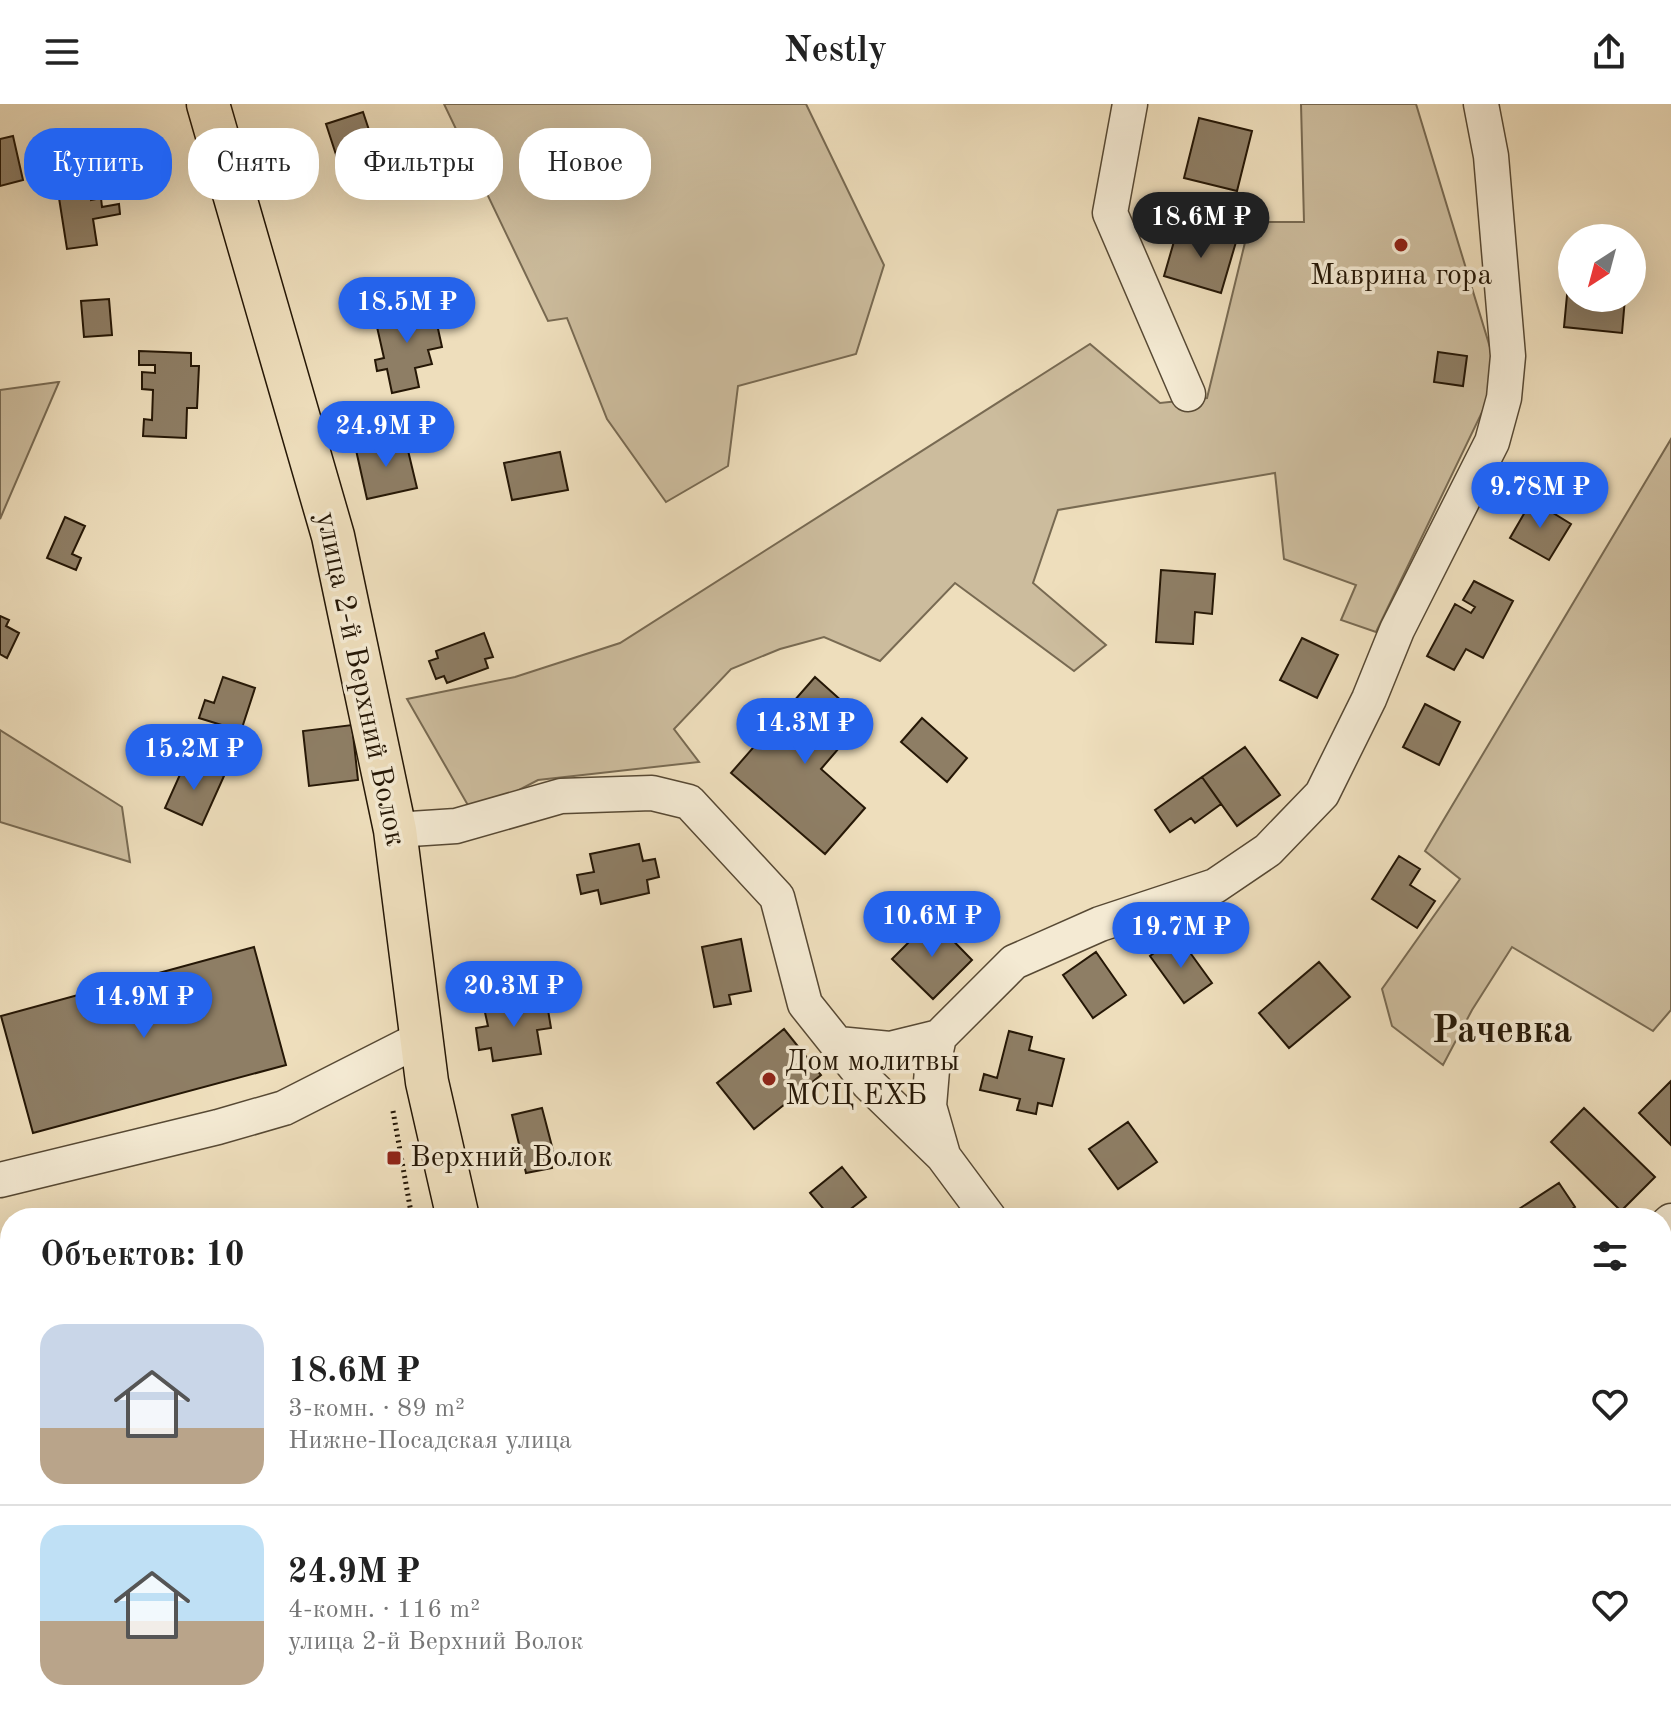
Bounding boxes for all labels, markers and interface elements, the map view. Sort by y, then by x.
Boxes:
icon: menu [40,30,84,74]
icon: share [1587,30,1631,74]
text: Nestly [784,34,887,70]
chip: Купить [24,128,172,200]
chip: Снять [188,128,319,200]
chip: Фильтры [335,128,503,200]
chip: Новое [519,128,651,200]
pin: 18.6M ₽ [1127,192,1275,260]
text: 18.6M ₽ [1150,205,1252,231]
north arrow [1558,224,1646,312]
map controls [1558,224,1646,312]
marker: Маврина гора [1392,236,1410,254]
place label: Маврина гора [1310,261,1492,291]
pin: 18.5M ₽ [333,277,481,345]
text: 18.5M ₽ [356,290,458,316]
pin: 24.9M ₽ [312,401,460,469]
text: 24.9M ₽ [335,414,437,440]
pin: 9.78M ₽ [1466,462,1614,530]
text: 9.78M ₽ [1489,475,1591,501]
street label: улица 2-й Верхний Волок [310,509,410,849]
pin: 14.3M ₽ [731,698,879,766]
text: 14.3M ₽ [754,711,856,737]
pin: 15.2M ₽ [120,724,268,792]
text: 15.2M ₽ [143,737,245,763]
pin: 10.6M ₽ [858,891,1006,959]
pin: 19.7M ₽ [1107,902,1255,970]
text: 10.6M ₽ [881,904,983,930]
text: 19.7M ₽ [1130,915,1232,941]
pin: 20.3M ₽ [440,961,588,1029]
pin: 14.9M ₽ [70,972,218,1040]
text: 20.3M ₽ [463,974,565,1000]
text: 14.9M ₽ [93,985,195,1011]
district label: Рачевка [1432,1013,1572,1051]
place label: Дом молитвы МСЦ ЕХБ [785,1047,960,1111]
marker: Дом молитвы МСЦ ЕХБ [760,1070,778,1088]
place label: Верхний Волок [410,1143,613,1173]
marker: Верхний Волок [385,1149,403,1167]
icon: filters [1588,1234,1632,1278]
text: Объектов: 10 [40,1239,244,1273]
text: 18.6M ₽ [288,1355,420,1389]
icon: home [104,1356,200,1452]
icon: heart [1588,1382,1632,1426]
text: 3-комн. · 89 m² [288,1396,465,1422]
text: Нижне-Посадская улица [288,1428,572,1454]
text: 24.9M ₽ [288,1556,420,1590]
icon: home [104,1557,200,1653]
icon: heart [1588,1583,1632,1627]
text: 4-комн. · 116 m² [288,1597,480,1623]
text: улица 2-й Верхний Волок [288,1629,583,1655]

